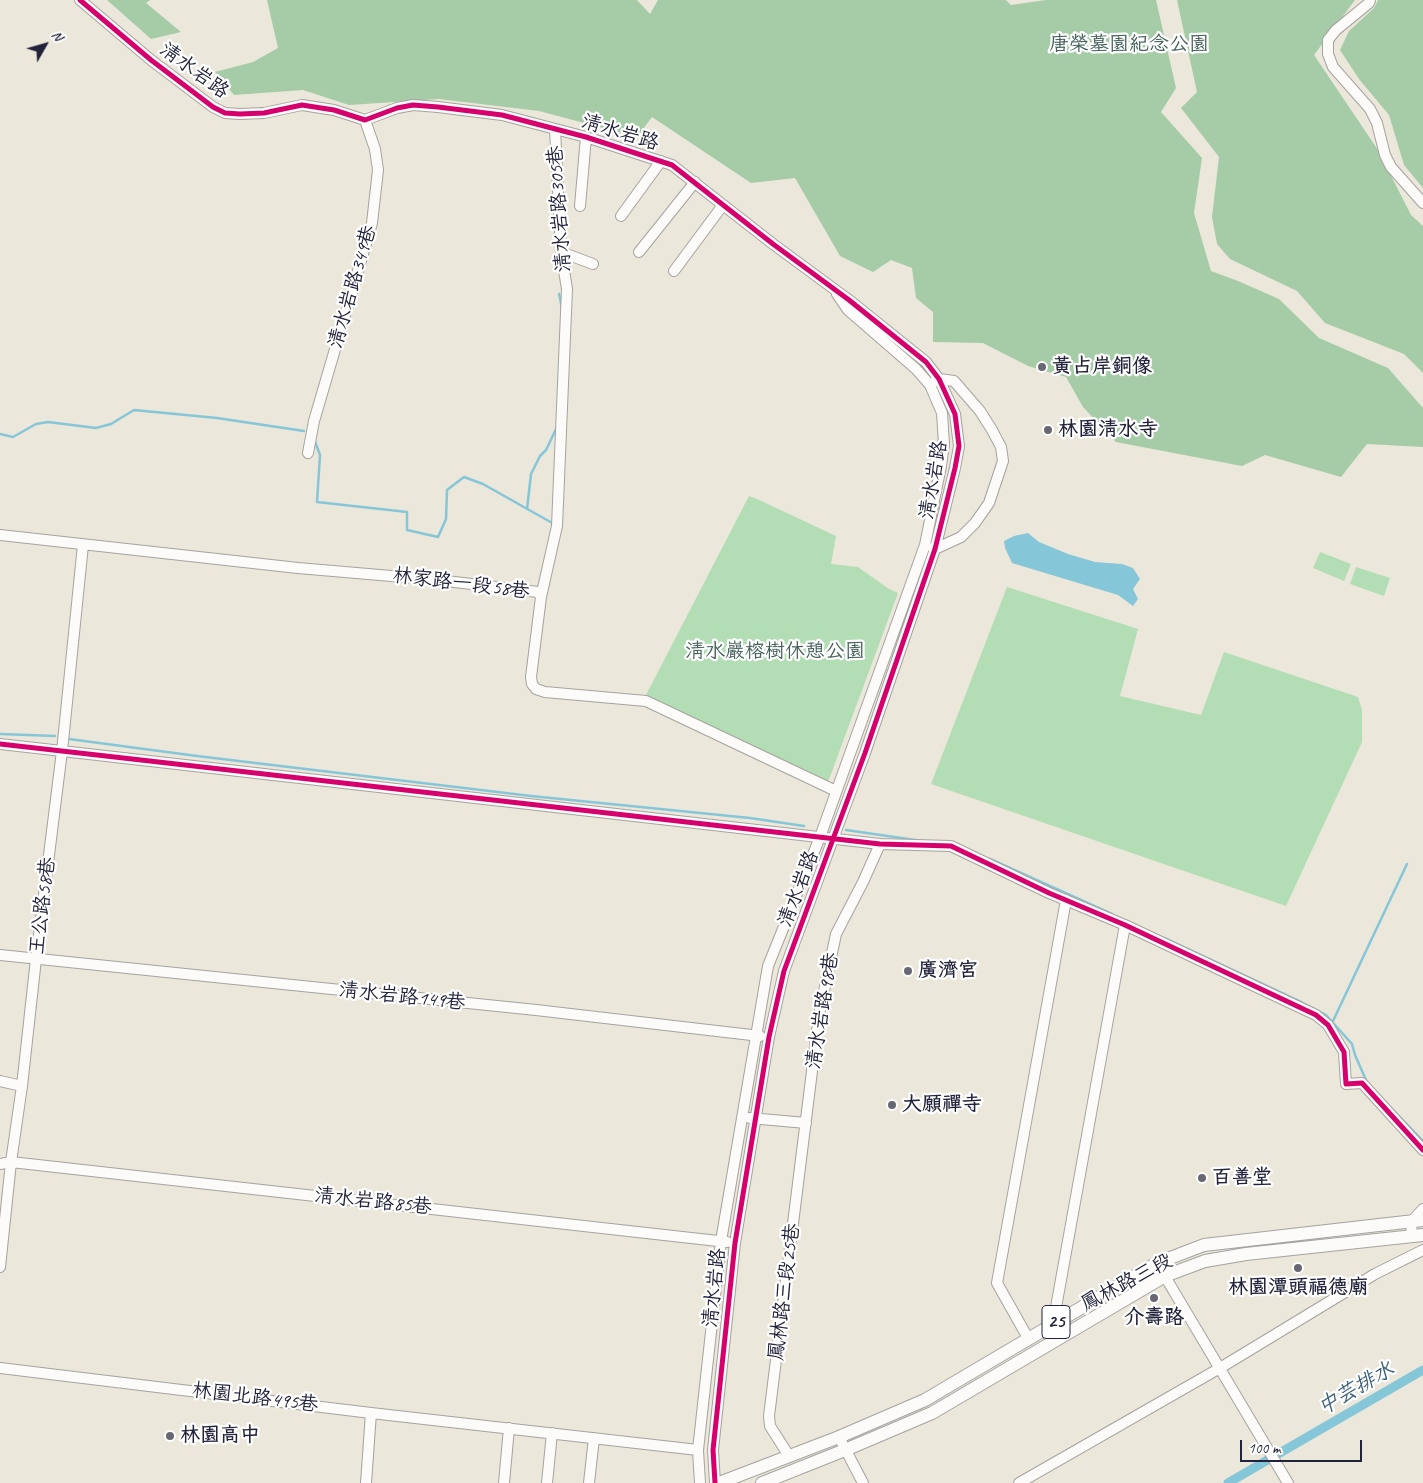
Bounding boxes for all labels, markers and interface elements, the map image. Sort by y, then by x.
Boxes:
north arrow [20,20,70,70]
text: N [48,27,67,44]
park label: 唐榮墓園紀念公園 [1049,33,1209,57]
street label: 清水岩路 [155,38,233,104]
street label: 清水岩路 [578,110,662,156]
street label: 清水岩路305巷 [544,145,576,273]
street label: 清水岩路349巷 [324,223,382,351]
place label: 黃占岸銅像 [1052,355,1152,379]
marker: 黃占岸銅像 [1036,361,1048,373]
place label: 林園清水寺 [1058,418,1158,442]
marker: 林園清水寺 [1042,424,1054,436]
street label: 清水岩路 [915,439,953,521]
street label: 林家路一段58巷 [391,564,531,604]
park label: 清水巖榕樹休憩公園 [685,640,865,664]
street label: 清水岩路 [773,847,825,931]
street label: 王公路58巷 [25,856,61,956]
street label: 清水岩路98巷 [802,951,844,1071]
place label: 廣濟宮 [918,959,978,983]
marker: 廣濟宮 [902,965,914,977]
street label: 清水岩路149巷 [338,978,466,1016]
place label: 大願禪寺 [902,1093,982,1117]
marker: 大願禪寺 [886,1099,898,1111]
place label: 百善堂 [1212,1166,1272,1190]
marker: 百善堂 [1196,1172,1208,1184]
street label: 清水岩路85巷 [313,1184,433,1220]
street label: 鳳林路三段25巷 [765,1222,805,1362]
street label: 清水岩路 [699,1247,731,1329]
street label: 鳳林路三段 [1077,1249,1177,1317]
marker: 林園潭頭福德廟 [1292,1262,1304,1274]
place label: 林園潭頭福德廟 [1228,1276,1368,1300]
marker: 介壽路 [1148,1292,1160,1304]
road number: 25 [1042,1305,1070,1338]
place label: 介壽路 [1124,1306,1184,1330]
water label: 中芸排水 [1313,1357,1399,1421]
street label: 林園北路495巷 [191,1378,319,1418]
place label: 林園高中 [180,1424,260,1448]
marker: 林園高中 [164,1430,176,1442]
scale bar [1243,1430,1366,1462]
text: 100 m [1248,1439,1280,1458]

